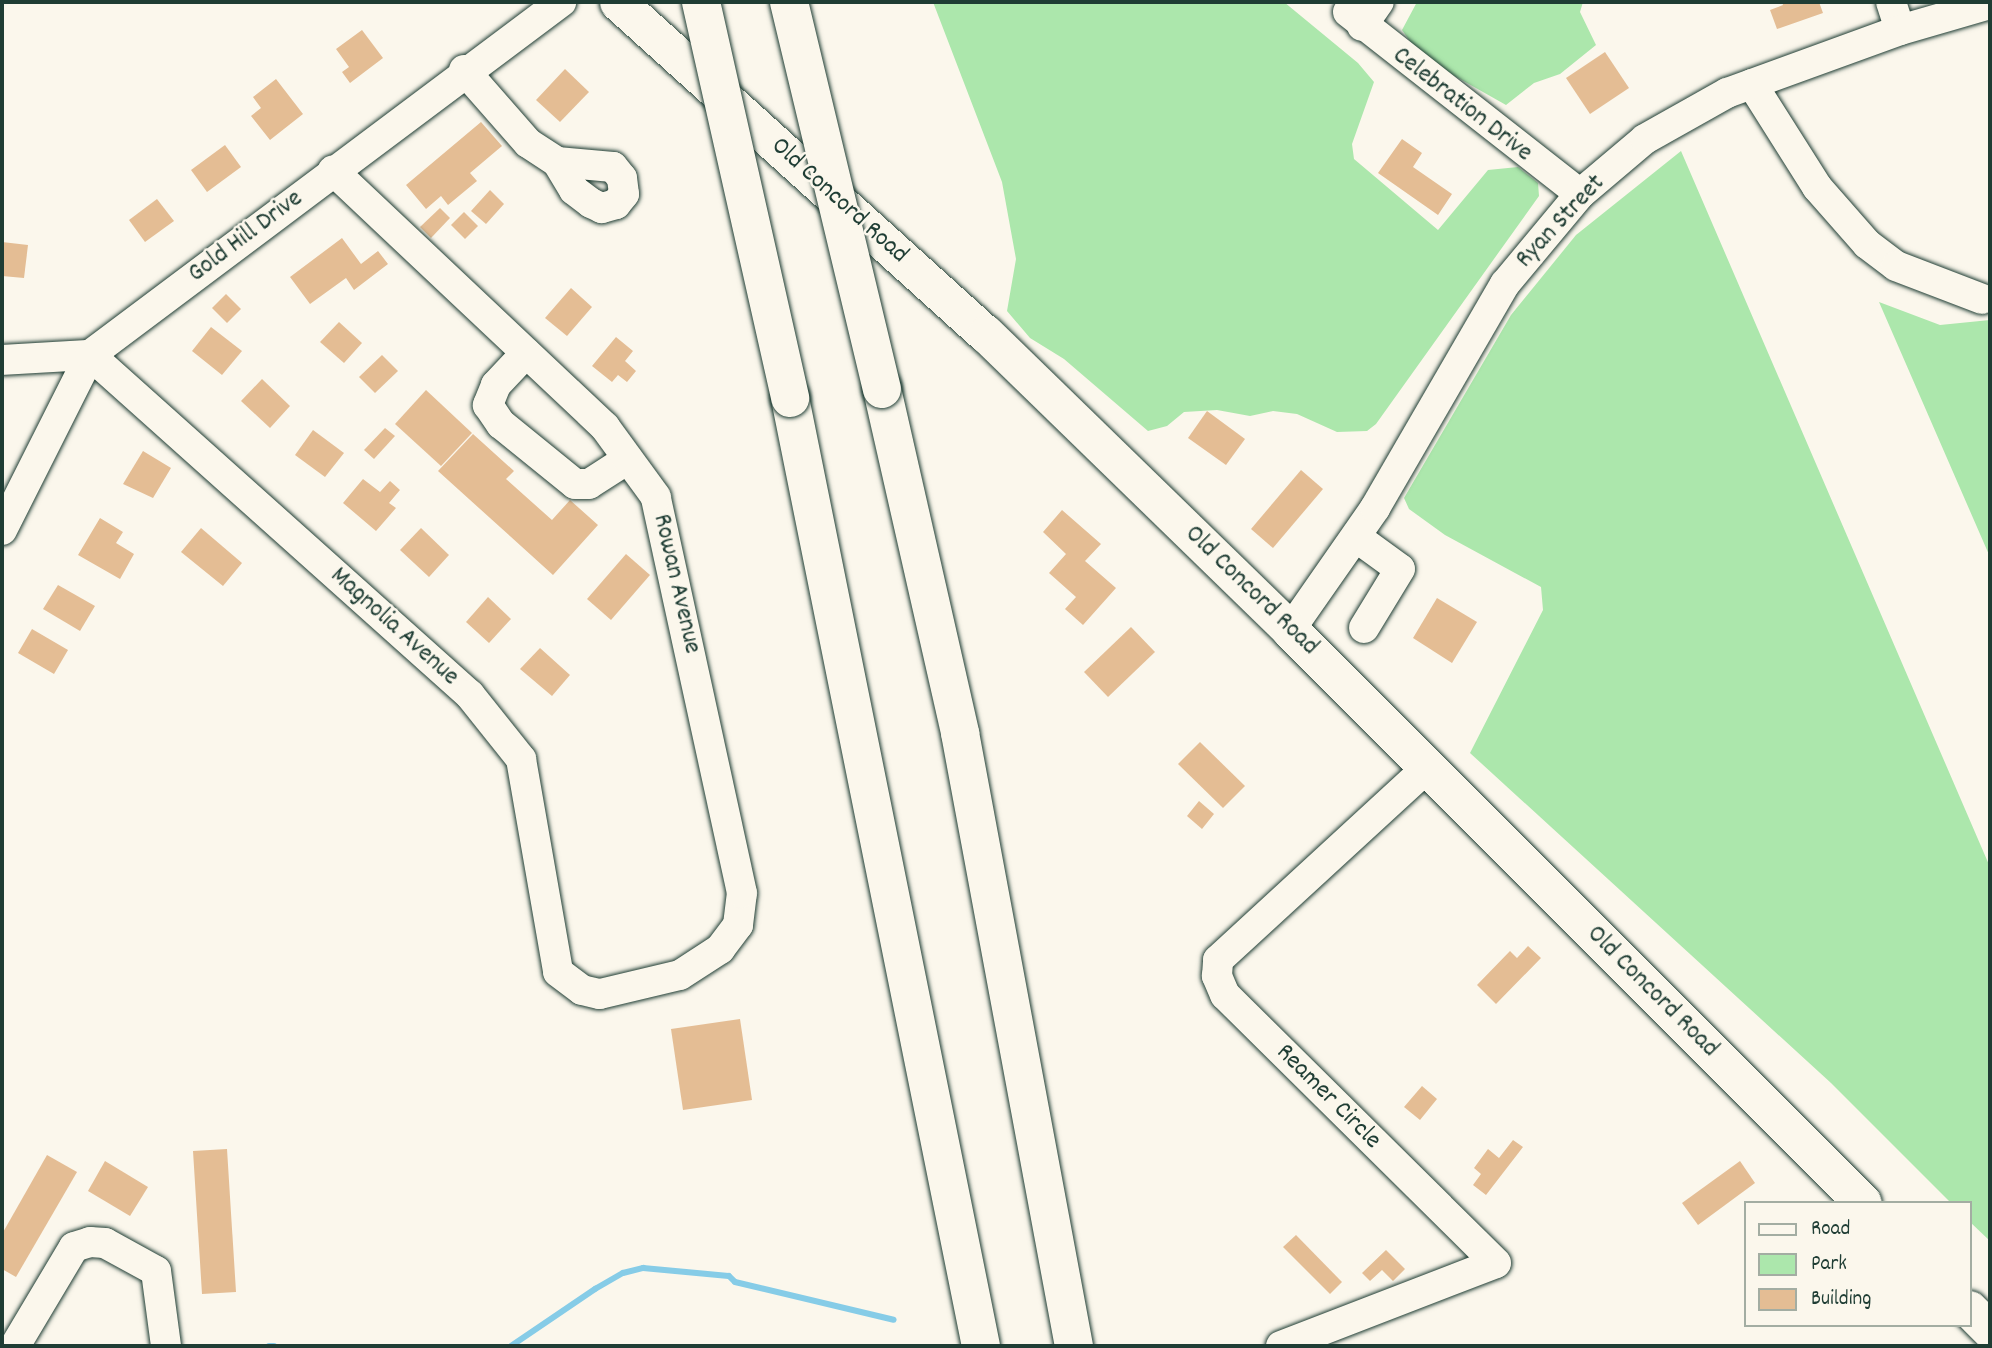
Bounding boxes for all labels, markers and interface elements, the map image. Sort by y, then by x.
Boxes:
street label: Celebration Drive [1386,41,1538,169]
street label: Old Concord Road [764,131,914,271]
street label: Ryan Street [1510,169,1612,275]
street label: Gold Hill Drive [182,184,310,290]
street label: Rowan Avenue [645,511,707,657]
street label: Old Concord Road [1178,519,1324,663]
street label: Magnolia Avenue [323,561,465,693]
street label: Old Concord Road [1579,919,1725,1065]
street label: Reamer Circle [1269,1038,1387,1156]
legend [1744,1201,1971,1327]
text: Road [1811,1215,1850,1245]
text: Park [1811,1250,1847,1280]
text: Building [1811,1285,1871,1315]

